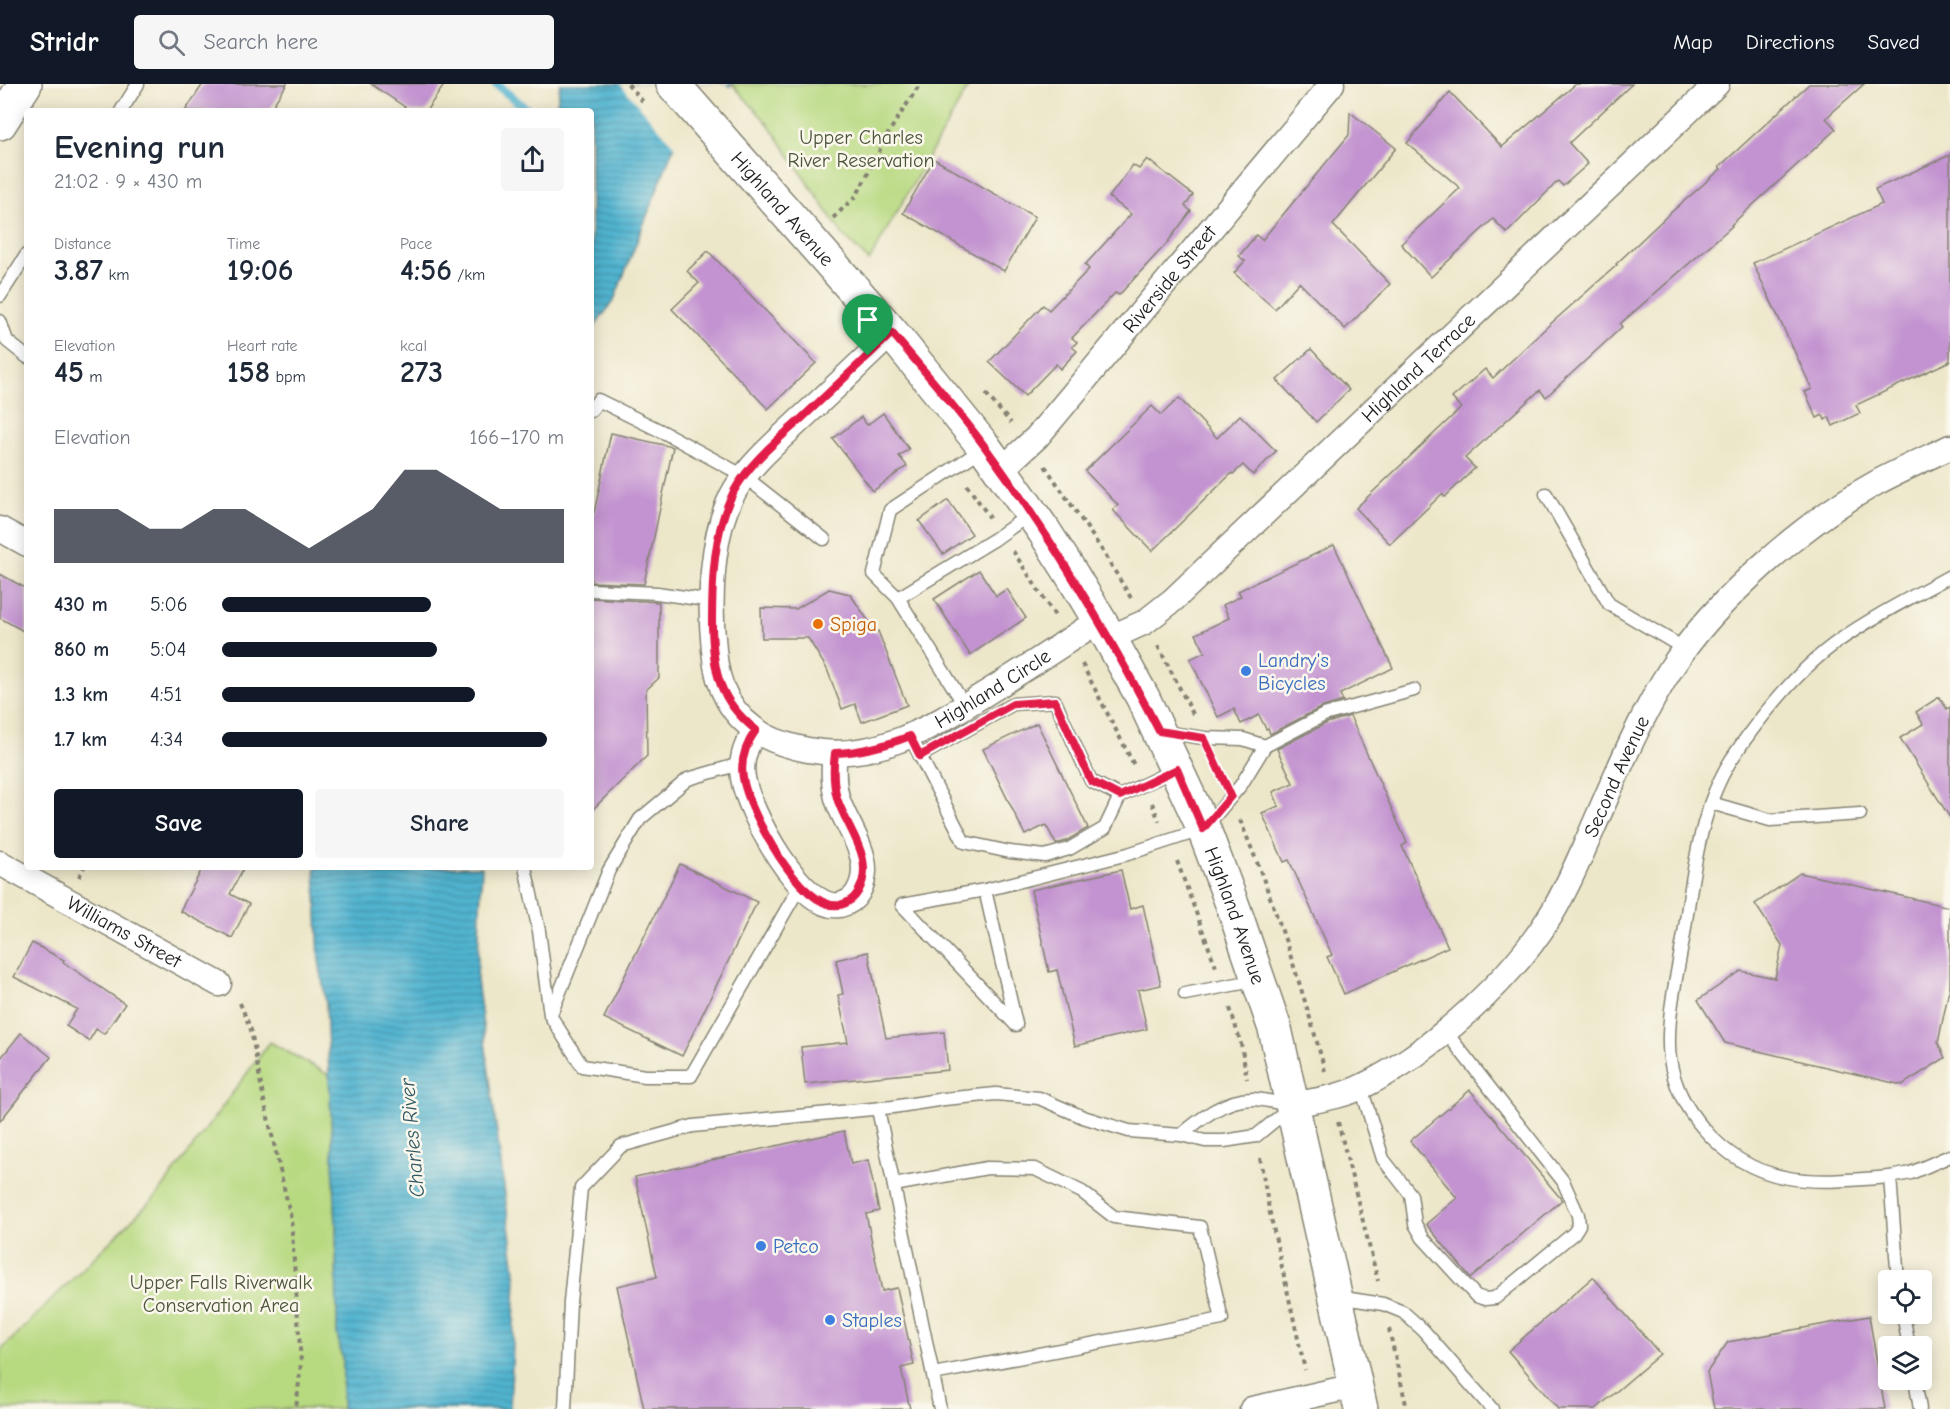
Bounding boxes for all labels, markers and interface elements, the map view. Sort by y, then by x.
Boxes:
search box [134,15,554,69]
text: Stridr [30,26,98,58]
icon: search [155,26,188,59]
text: Search here [203,29,318,55]
text: Map [1673,30,1713,54]
text: Directions [1746,30,1835,54]
text: Saved [1868,30,1920,54]
park label: Upper Charles River Reservation [787,126,935,172]
text: Evening run [54,128,225,166]
button: share [501,128,564,191]
street label: Highland Avenue [726,147,839,270]
text: 21:02 · 9 × 430 m [54,170,202,193]
street label: Riverside Street [1118,220,1221,337]
text: Distance [54,235,111,253]
text: Time [227,235,260,253]
text: Pace [400,235,432,253]
text: 3.87 [54,253,103,288]
text: 19:06 [227,253,294,288]
text: 4:56 [400,253,452,288]
text: km [103,266,129,284]
text: /km [452,266,485,284]
pin [842,294,893,356]
icon: arrive [851,303,884,336]
street label: Highland Terrace [1357,308,1480,427]
text: Elevation [54,337,115,355]
text: Heart rate [227,337,298,355]
text: kcal [400,337,427,355]
text: 45 [54,355,84,390]
text: 158 [227,355,270,390]
text: 273 [400,355,443,390]
text: m [84,368,103,386]
text: bpm [270,368,306,386]
text: Elevation [54,426,131,449]
text: 166–170 m [470,426,564,449]
text: 430 m [54,593,108,616]
text: 5:06 [150,593,187,616]
place label: Spiga [830,613,877,636]
marker: Spiga [811,617,825,631]
text: 860 m [54,638,109,661]
text: 5:04 [150,638,186,661]
street label: Highland Circle [931,644,1055,733]
place label: Landry's Bicycles [1258,649,1329,695]
marker: Landry's Bicycles [1239,664,1253,678]
text: 1.3 km [54,683,108,706]
text: 4:51 [150,683,182,706]
street label: Second Avenue [1579,712,1654,841]
text: 1.7 km [54,728,107,751]
text: 4:34 [150,728,183,751]
button: Save [54,789,303,858]
button: Share [315,789,564,858]
street label: Highland Avenue [1200,844,1270,987]
street label: Williams Street [63,891,187,973]
water label: Charles River [395,1076,429,1198]
place label: Petco [773,1235,819,1258]
marker: Petco [754,1239,768,1253]
map controls [1878,1270,1932,1390]
button: locate [1878,1270,1932,1324]
park label: Upper Falls Riverwalk Conservation Area [130,1271,313,1317]
place label: Staples [842,1309,902,1332]
marker: Staples [823,1313,837,1327]
button: layers [1878,1336,1932,1390]

